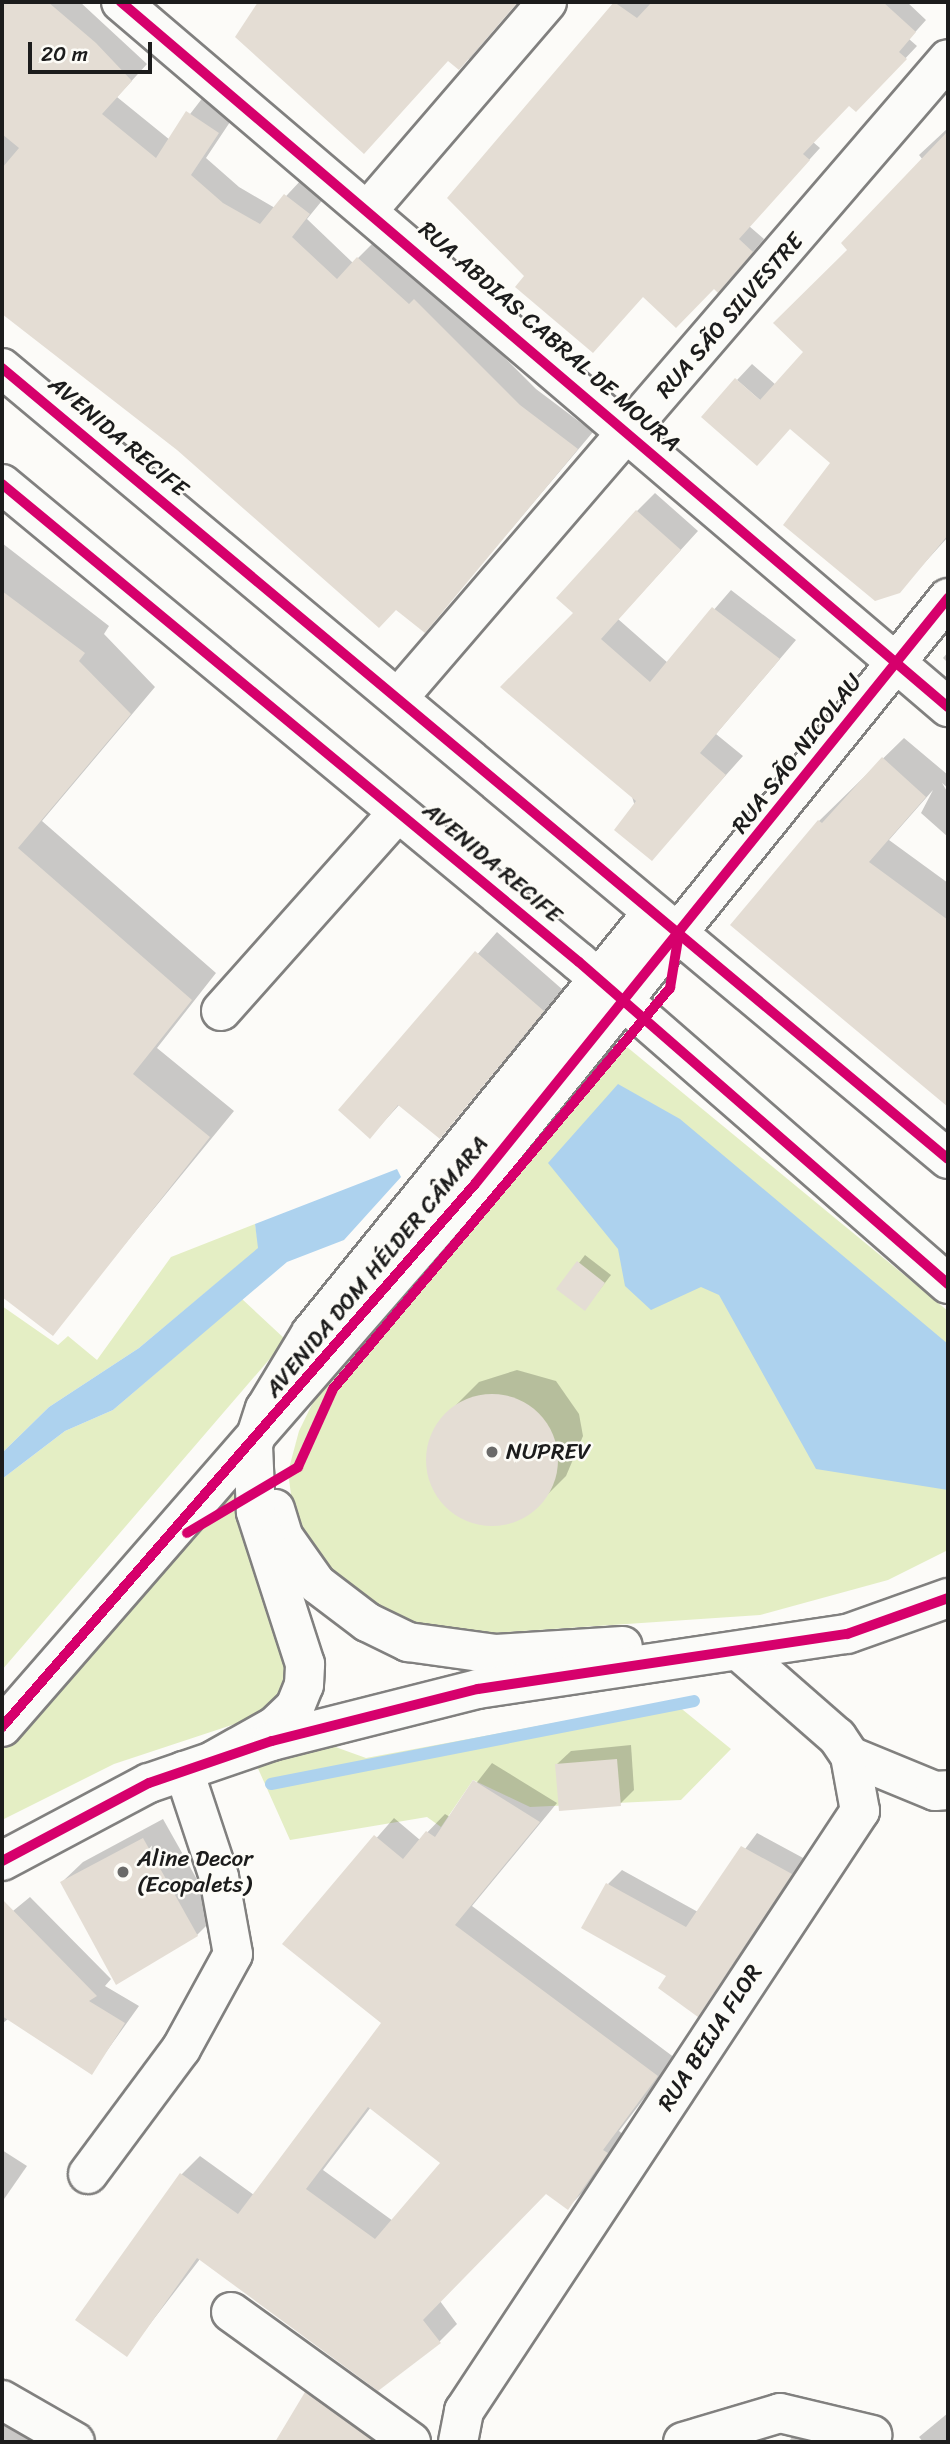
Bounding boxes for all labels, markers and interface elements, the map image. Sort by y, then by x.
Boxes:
scale bar [32,28,156,72]
text: 20 m [41,35,88,73]
street label: RUA ABDIAS CABRAL DE MOURA [415,218,683,456]
street label: RUA SÃO SILVESTRE [650,227,810,405]
street label: AVENIDA RECIFE [43,371,193,503]
street label: RUA SÃO NICOLAU [726,669,868,839]
street label: AVENIDA RECIFE [417,797,567,929]
street label: AVENIDA DOM HÉLDER CÂMARA [259,1131,495,1403]
place label: NUPREV [506,1438,591,1466]
marker: NUPREV [484,1444,500,1460]
place label: Aline Decor (Ecopalets) [137,1845,253,1899]
marker: Aline Decor (Ecopalets) [115,1864,131,1880]
street label: RUA BEIJA FLOR [653,1961,767,2115]

